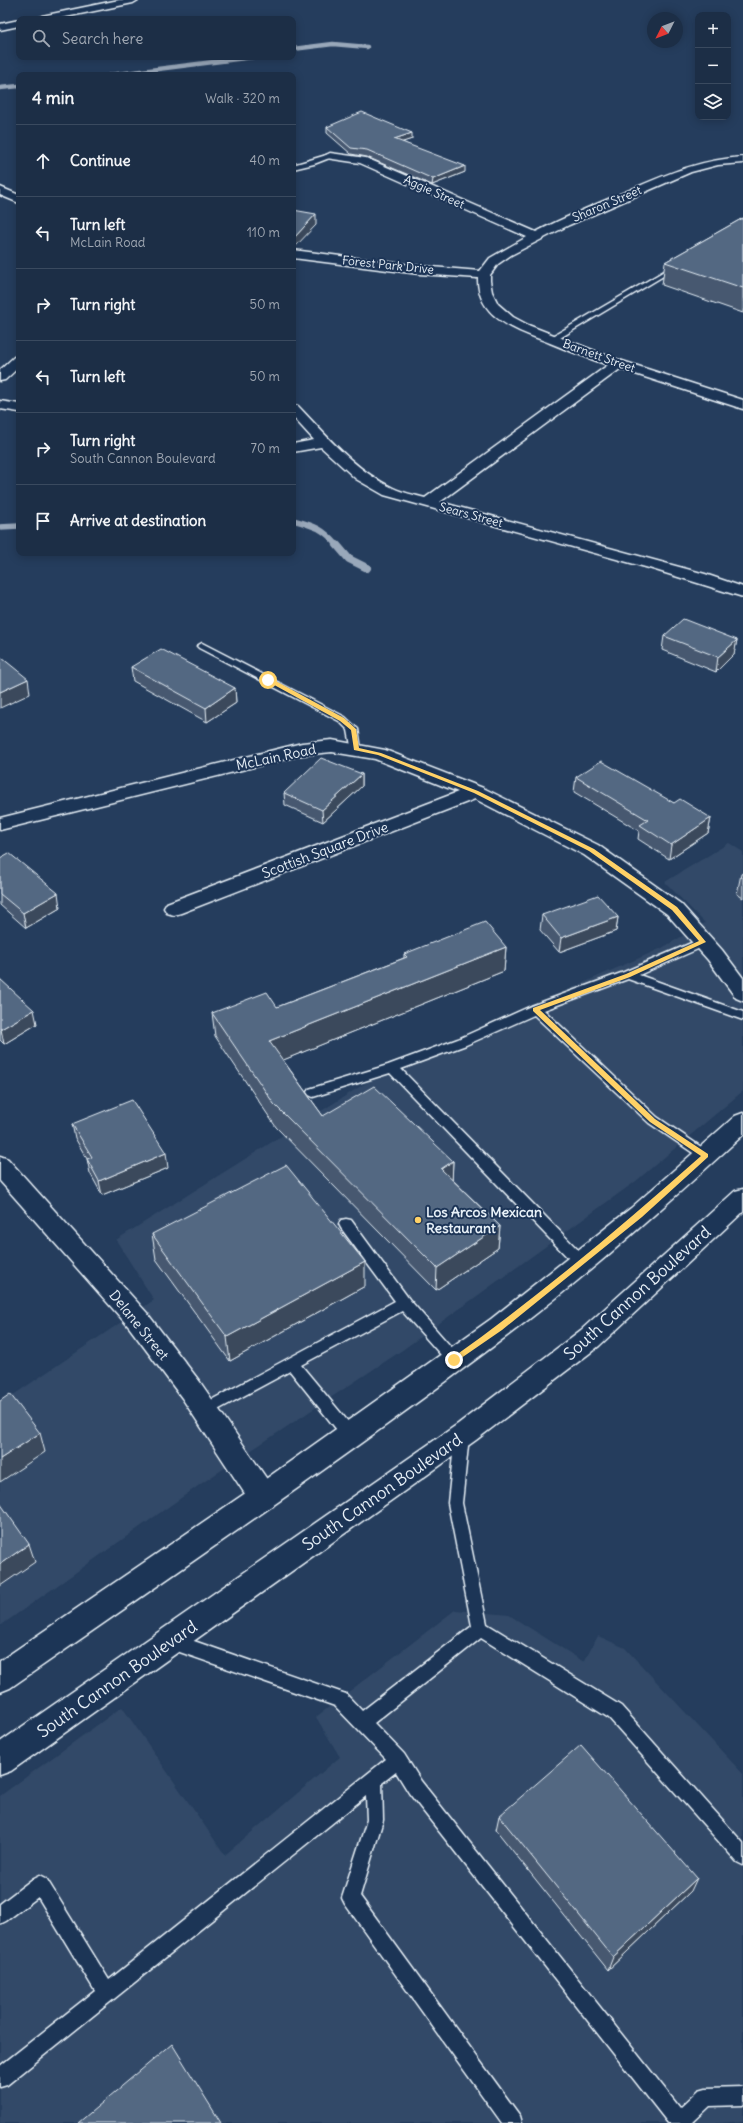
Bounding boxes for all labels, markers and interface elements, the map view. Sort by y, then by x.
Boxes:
north arrow [647,12,683,48]
map controls [695,12,731,120]
button: + [695,12,731,48]
search box [16,16,296,60]
icon: search [30,27,52,49]
text: Search here [62,29,143,48]
button: − [695,48,731,84]
button: layers [695,84,731,120]
text: 4 min [32,87,74,109]
text: Walk · 320 m [205,90,280,107]
icon: ahead [32,150,54,172]
text: Continue [70,151,131,170]
text: 40 m [249,152,280,169]
street label: Aggie Street [401,171,467,212]
street label: Sharon Street [570,182,644,225]
text: Turn left [70,215,125,234]
icon: left [32,222,54,244]
text: 110 m [247,224,280,241]
text: McLain Road [70,234,145,251]
street label: Forest Park Drive [341,252,435,277]
icon: right [32,294,54,316]
text: Turn right [70,295,135,314]
text: 50 m [249,296,280,313]
street label: Barnett Street [561,335,637,376]
icon: left [32,366,54,388]
text: Turn left [70,367,125,386]
text: 50 m [249,368,280,385]
text: Turn right [70,431,135,450]
icon: right [32,438,54,460]
text: 70 m [251,440,280,457]
text: South Cannon Boulevard [70,450,216,467]
street label: Sears Street [438,499,505,530]
icon: arrive [32,510,54,532]
text: Arrive at destination [70,511,206,530]
route start [259,671,277,689]
street label: McLain Road [234,740,318,774]
street label: Scottish Square Drive [259,818,391,882]
place label: Los Arcos Mexican Restaurant [426,1203,542,1237]
marker: Los Arcos Mexican Restaurant [413,1215,423,1225]
street label: South Cannon Boulevard [559,1221,715,1365]
street label: Delane Street [105,1286,173,1364]
route end [445,1351,463,1369]
street label: South Cannon Boulevard [298,1428,466,1556]
street label: South Cannon Boulevard [33,1615,201,1743]

